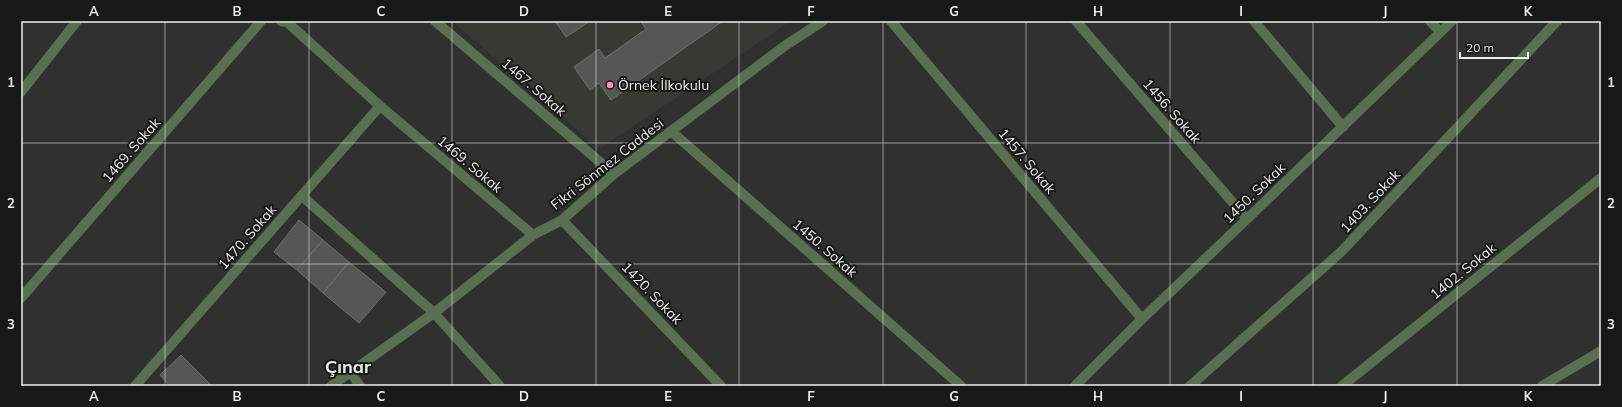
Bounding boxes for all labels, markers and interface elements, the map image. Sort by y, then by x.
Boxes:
text: A [89,3,99,19]
text: B [233,3,242,19]
text: C [377,3,386,19]
text: D [519,3,529,19]
text: E [664,3,672,19]
text: F [807,3,815,19]
text: G [949,3,959,19]
text: H [1093,3,1103,19]
text: I [1239,3,1243,19]
text: J [1383,3,1387,19]
text: K [1524,3,1534,19]
scale bar [1460,34,1528,60]
text: 20 m [1466,40,1494,55]
street label: 1467. Sokak [498,54,571,121]
text: 1 [7,74,15,90]
text: 1 [1607,74,1615,90]
street label: 1456. Sokak [1139,75,1206,148]
place label: Örnek İlkokulu [618,76,709,94]
marker: Örnek İlkokulu [605,80,615,90]
street label: 1469. Sokak [98,113,165,186]
street label: Fikri Sönmez Caddesi [547,114,667,214]
street label: 1457. Sokak [994,125,1060,198]
street label: 1469. Sokak [434,131,507,197]
street label: 1450. Sokak [1219,158,1290,227]
street label: 1403. Sokak [1336,165,1404,236]
text: 2 [7,195,15,211]
text: 2 [1607,195,1615,211]
street label: 1470. Sokak [214,200,281,273]
street label: 1450. Sokak [789,215,862,282]
street label: 1402. Sokak [1426,238,1500,303]
street label: 1420. Sokak [618,258,687,329]
text: 3 [7,316,15,332]
text: 3 [1607,316,1615,332]
district label: Çınar [325,355,372,378]
text: A [89,388,99,404]
text: B [233,388,242,404]
text: C [377,388,386,404]
text: D [519,388,529,404]
text: E [664,388,672,404]
text: F [807,388,815,404]
text: G [949,388,959,404]
text: H [1093,388,1103,404]
text: I [1239,388,1243,404]
text: J [1383,388,1387,404]
text: K [1524,388,1534,404]

